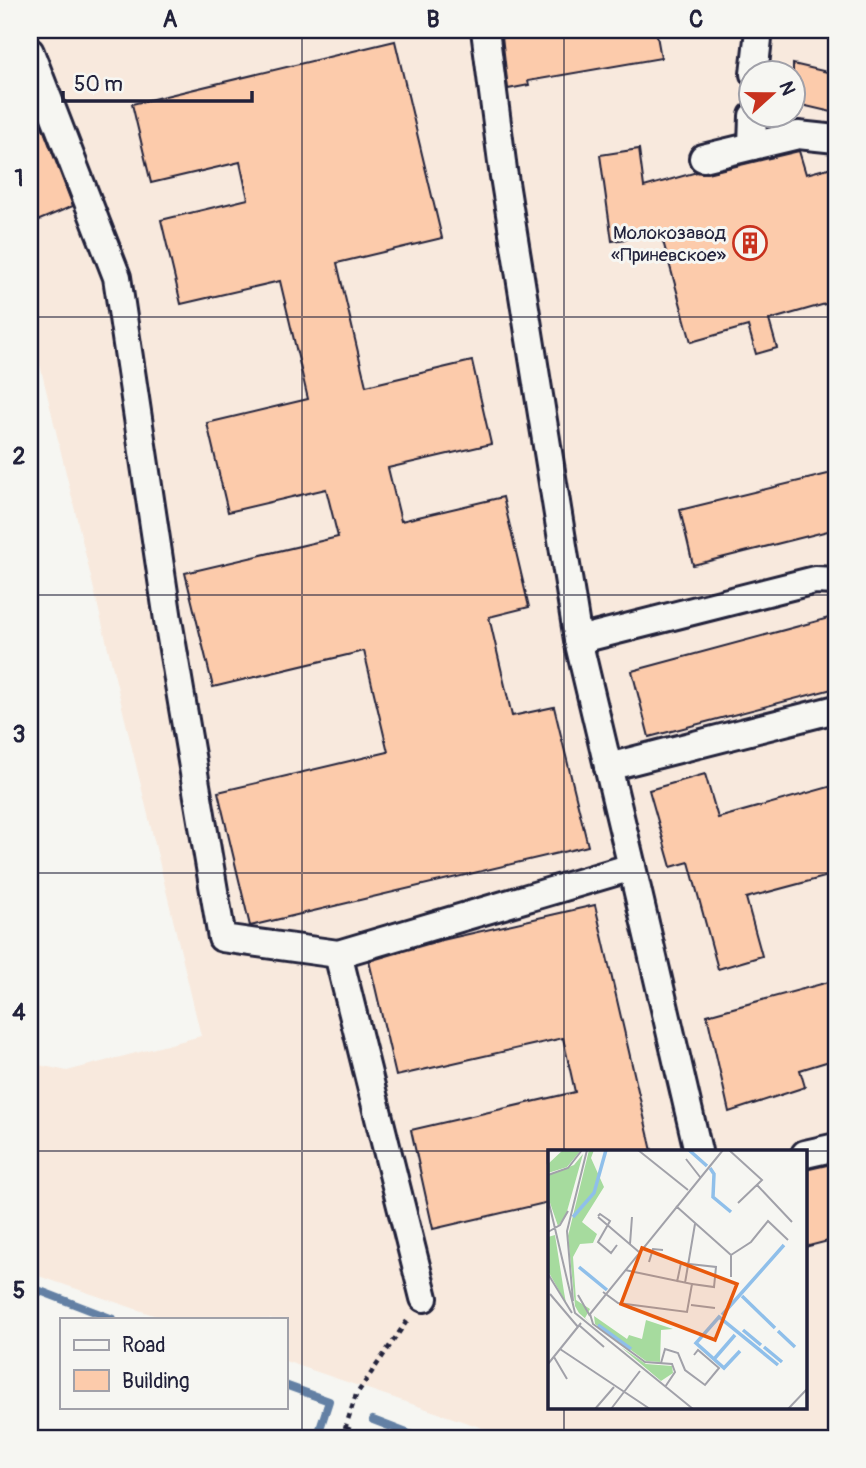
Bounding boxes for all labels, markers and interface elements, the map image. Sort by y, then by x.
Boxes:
text: A [163,5,178,34]
text: B [426,5,440,34]
text: C [689,5,703,34]
scale bar [63,60,252,104]
north arrow [736,60,806,130]
text: 50 m [74,71,123,98]
text: N [773,78,800,99]
text: 1 [15,164,24,193]
place label: Молокозавод «Приневское» [611,221,727,267]
building icon: Молокозавод «Приневское» [731,224,769,262]
text: 2 [13,442,26,471]
text: 3 [13,720,25,749]
text: 4 [12,998,26,1027]
inset map [548,1150,806,1408]
text: 5 [13,1276,25,1305]
legend [60,1318,287,1408]
text: Road [122,1332,166,1359]
text: Building [122,1368,189,1395]

